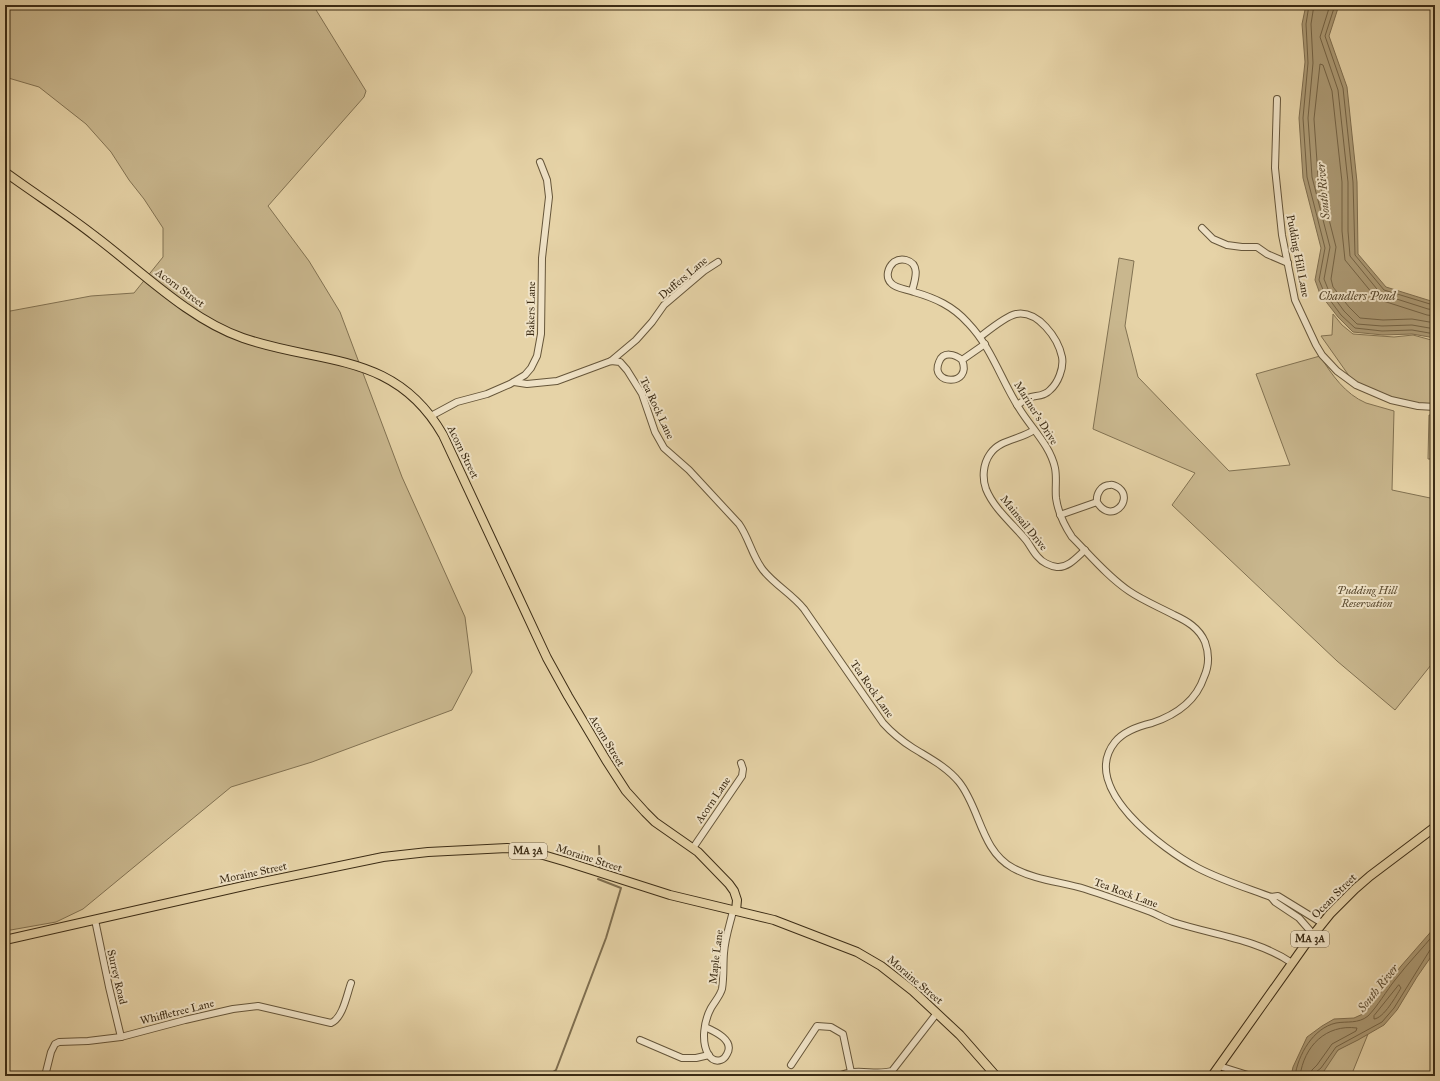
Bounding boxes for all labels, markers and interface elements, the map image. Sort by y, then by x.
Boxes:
water label: South River [1313,161,1333,221]
street label: Pudding Hill Lane [1284,214,1312,299]
street label: Duffers Lane [656,254,710,302]
street label: Acorn Street [152,265,207,310]
street label: Bakers Lane [524,281,538,337]
water label: Chandlers Pond [1318,289,1396,303]
street label: Tea Rock Lane [637,375,677,441]
street label: Mariner's Drive [1011,379,1061,447]
street label: Acorn Street [444,422,481,481]
street label: Mainsail Drive [998,493,1051,554]
park label: Pudding Hill Reservation [1337,584,1398,610]
street label: Tea Rock Lane [847,658,897,720]
street label: Acorn Street [586,712,627,769]
street label: Acorn Lane [692,774,734,827]
street label: Moraine Street [554,841,624,875]
road number: MA 3A [509,843,547,859]
street label: Moraine Street [218,859,288,887]
street label: Ocean Street [1309,871,1359,921]
street label: Tea Rock Lane [1092,875,1160,911]
street label: Maple Lane [706,929,726,985]
road number: MA 3A [1291,931,1329,947]
street label: Surrey Road [104,948,130,1006]
street label: Moraine Street [884,953,946,1007]
water label: South River [1354,961,1402,1015]
street label: Whiffletree Lane [139,996,216,1027]

